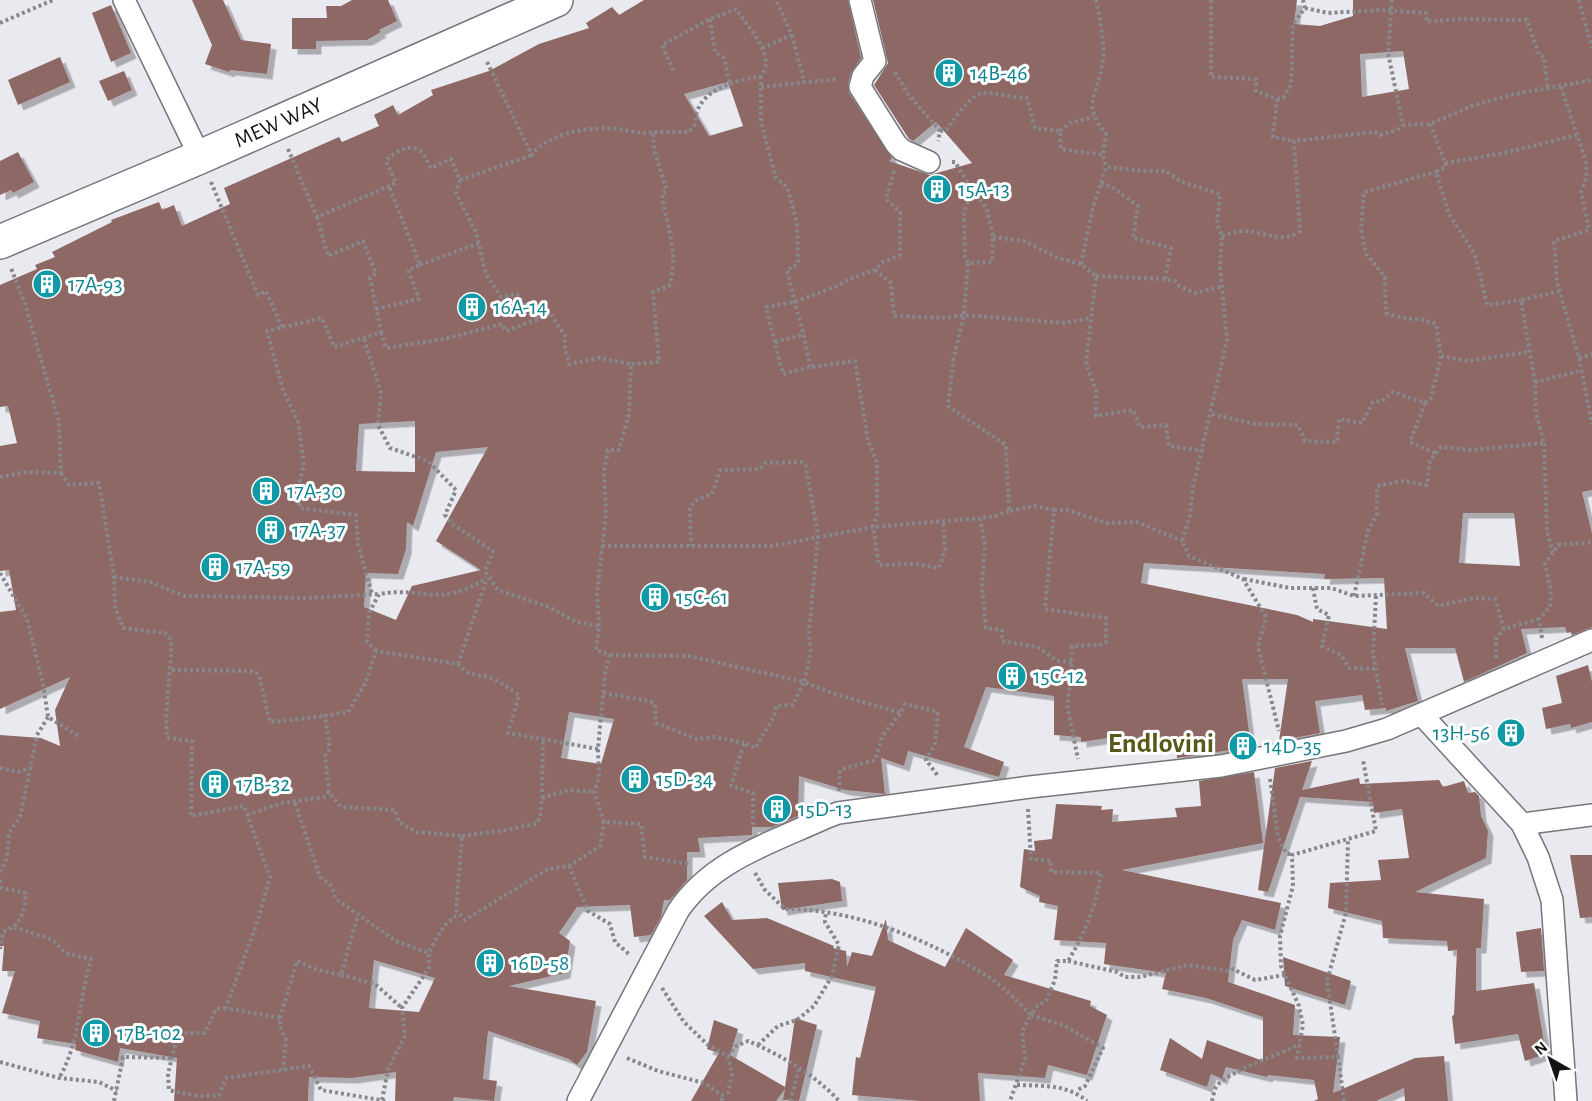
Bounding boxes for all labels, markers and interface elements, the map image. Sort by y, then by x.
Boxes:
building icon: 14B-46 [933,57,965,89]
place label: 14B-46 [970,62,1028,84]
street label: MEW WAY [231,93,326,151]
building icon: 15A-13 [921,173,953,205]
place label: 15A-13 [958,178,1010,200]
building icon: 17A-93 [31,268,63,300]
place label: 17A-93 [68,273,123,295]
building icon: 16A-14 [456,291,488,323]
place label: 16A-14 [493,296,547,318]
building icon: 17A-30 [250,475,282,507]
place label: 17A-30 [287,480,343,502]
building icon: 17A-37 [255,514,287,546]
place label: 17A-37 [292,519,345,541]
building icon: 17A-59 [199,551,231,583]
place label: 17A-59 [236,556,291,578]
building icon: 15C-61 [639,581,671,613]
place label: 15C-61 [676,586,728,608]
building icon: 15C-12 [996,660,1028,692]
place label: 15C-12 [1033,665,1085,687]
building icon: 13H-56 [1495,717,1527,749]
place label: 13H-56 [1433,722,1490,744]
district label: Endlovini [1108,730,1214,758]
building icon: 14D-35 [1227,730,1259,762]
place label: 14D-35 [1264,735,1321,757]
building icon: 15D-34 [619,763,651,795]
building icon: 17B-32 [199,768,231,800]
place label: 15D-34 [656,768,713,790]
place label: 17B-32 [236,773,290,795]
building icon: 15D-13 [761,793,793,825]
place label: 15D-13 [798,798,852,820]
building icon: 16D-58 [474,947,506,979]
place label: 16D-58 [511,952,570,974]
building icon: 17B-102 [80,1017,112,1049]
place label: 17B-102 [117,1022,182,1044]
north arrow [1520,1029,1580,1089]
text: N [1532,1039,1550,1058]

